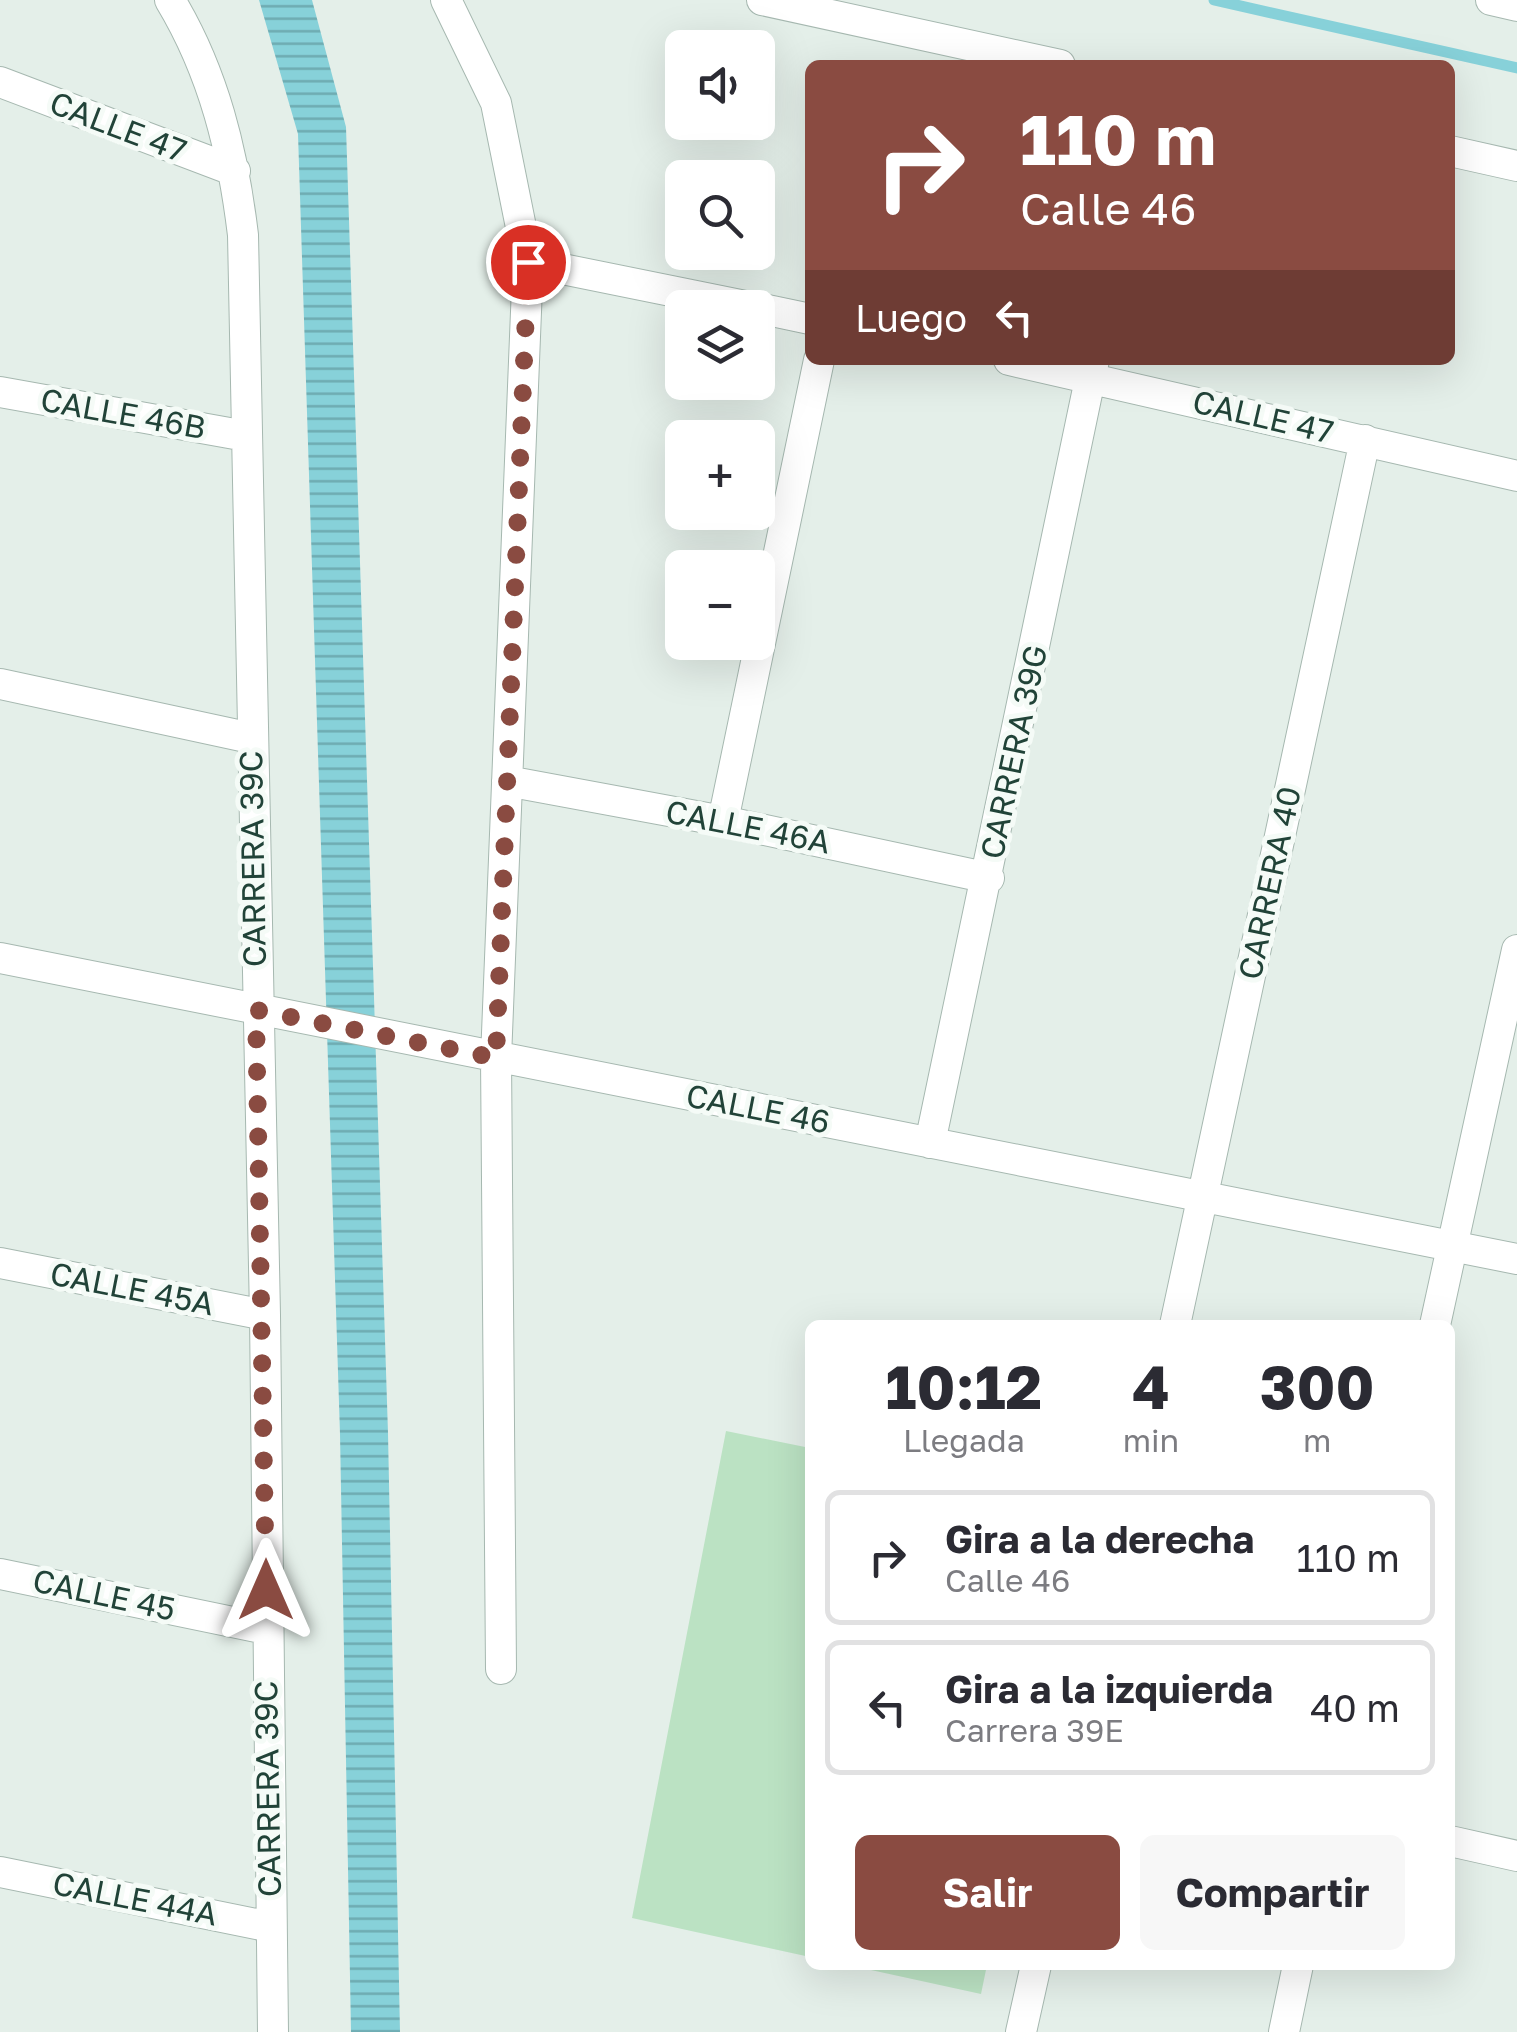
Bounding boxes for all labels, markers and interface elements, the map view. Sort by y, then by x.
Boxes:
map controls [665,30,775,660]
button: sound [665,30,775,140]
street label: CALLE 47 [45,83,192,169]
text: 110 m [1020,96,1216,180]
icon: right [855,100,985,230]
button: search [665,160,775,270]
text: Calle 46 [1020,181,1196,235]
pin [486,220,571,305]
icon: arrive [501,235,556,290]
button: layers [665,290,775,400]
icon: left [987,290,1042,345]
text: Luego [855,295,967,340]
street label: CALLE 46B [38,380,209,446]
street label: CALLE 47 [1189,381,1337,451]
button: + [665,420,775,530]
button: − [665,550,775,660]
street label: CARRERA 39G [972,641,1054,862]
street label: CARRERA 39C [231,750,273,968]
street label: CARRERA 40 [1230,783,1308,983]
street label: CALLE 46A [663,791,834,861]
street label: CALLE 46 [683,1075,833,1141]
street label: CALLE 45A [47,1254,217,1323]
text: 10:12 [886,1350,1042,1422]
text: 4 [1132,1350,1170,1422]
text: 300 [1260,1350,1374,1422]
text: Llegada [903,1421,1025,1459]
text: min [1123,1421,1179,1459]
text: m [1303,1421,1331,1459]
text: Gira a la derecha [945,1516,1254,1561]
icon: right [860,1530,915,1585]
text: 110 m [1296,1535,1400,1580]
position arrow [214,1538,318,1642]
street label: CALLE 45 [30,1560,179,1628]
text: Calle 46 [945,1561,1070,1599]
text: Gira a la izquierda [945,1666,1273,1711]
street label: CARRERA 39C [246,1680,288,1898]
icon: left [860,1680,915,1735]
text: 40 m [1310,1685,1400,1730]
text: Carrera 39E [945,1711,1124,1749]
button: Salir [855,1835,1120,1950]
button: Compartir [1140,1835,1405,1950]
street label: CALLE 44A [50,1863,221,1933]

